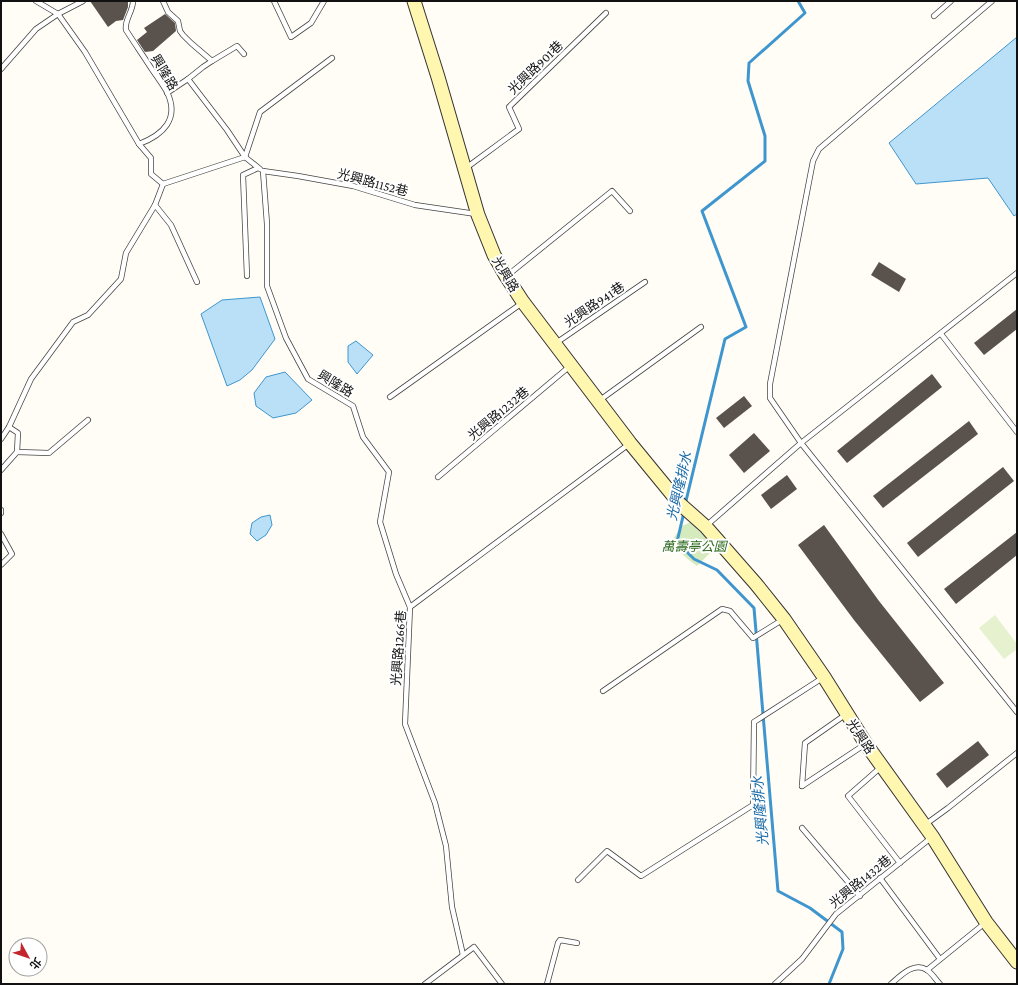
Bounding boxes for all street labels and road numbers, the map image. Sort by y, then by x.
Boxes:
street label: 光興路901巷 [505,38,566,97]
street label: 興隆路 [148,52,181,93]
street label: 光興路1152巷 [336,166,410,199]
street label: 光興路 [489,254,522,295]
street label: 光興路941巷 [561,279,627,330]
street label: 興隆路 [315,367,356,400]
street label: 光興路1232巷 [465,384,532,443]
street label: 光興路1266巷 [388,610,409,686]
street label: 光興路 [843,716,878,757]
street label: 光興路1432巷 [826,852,894,911]

